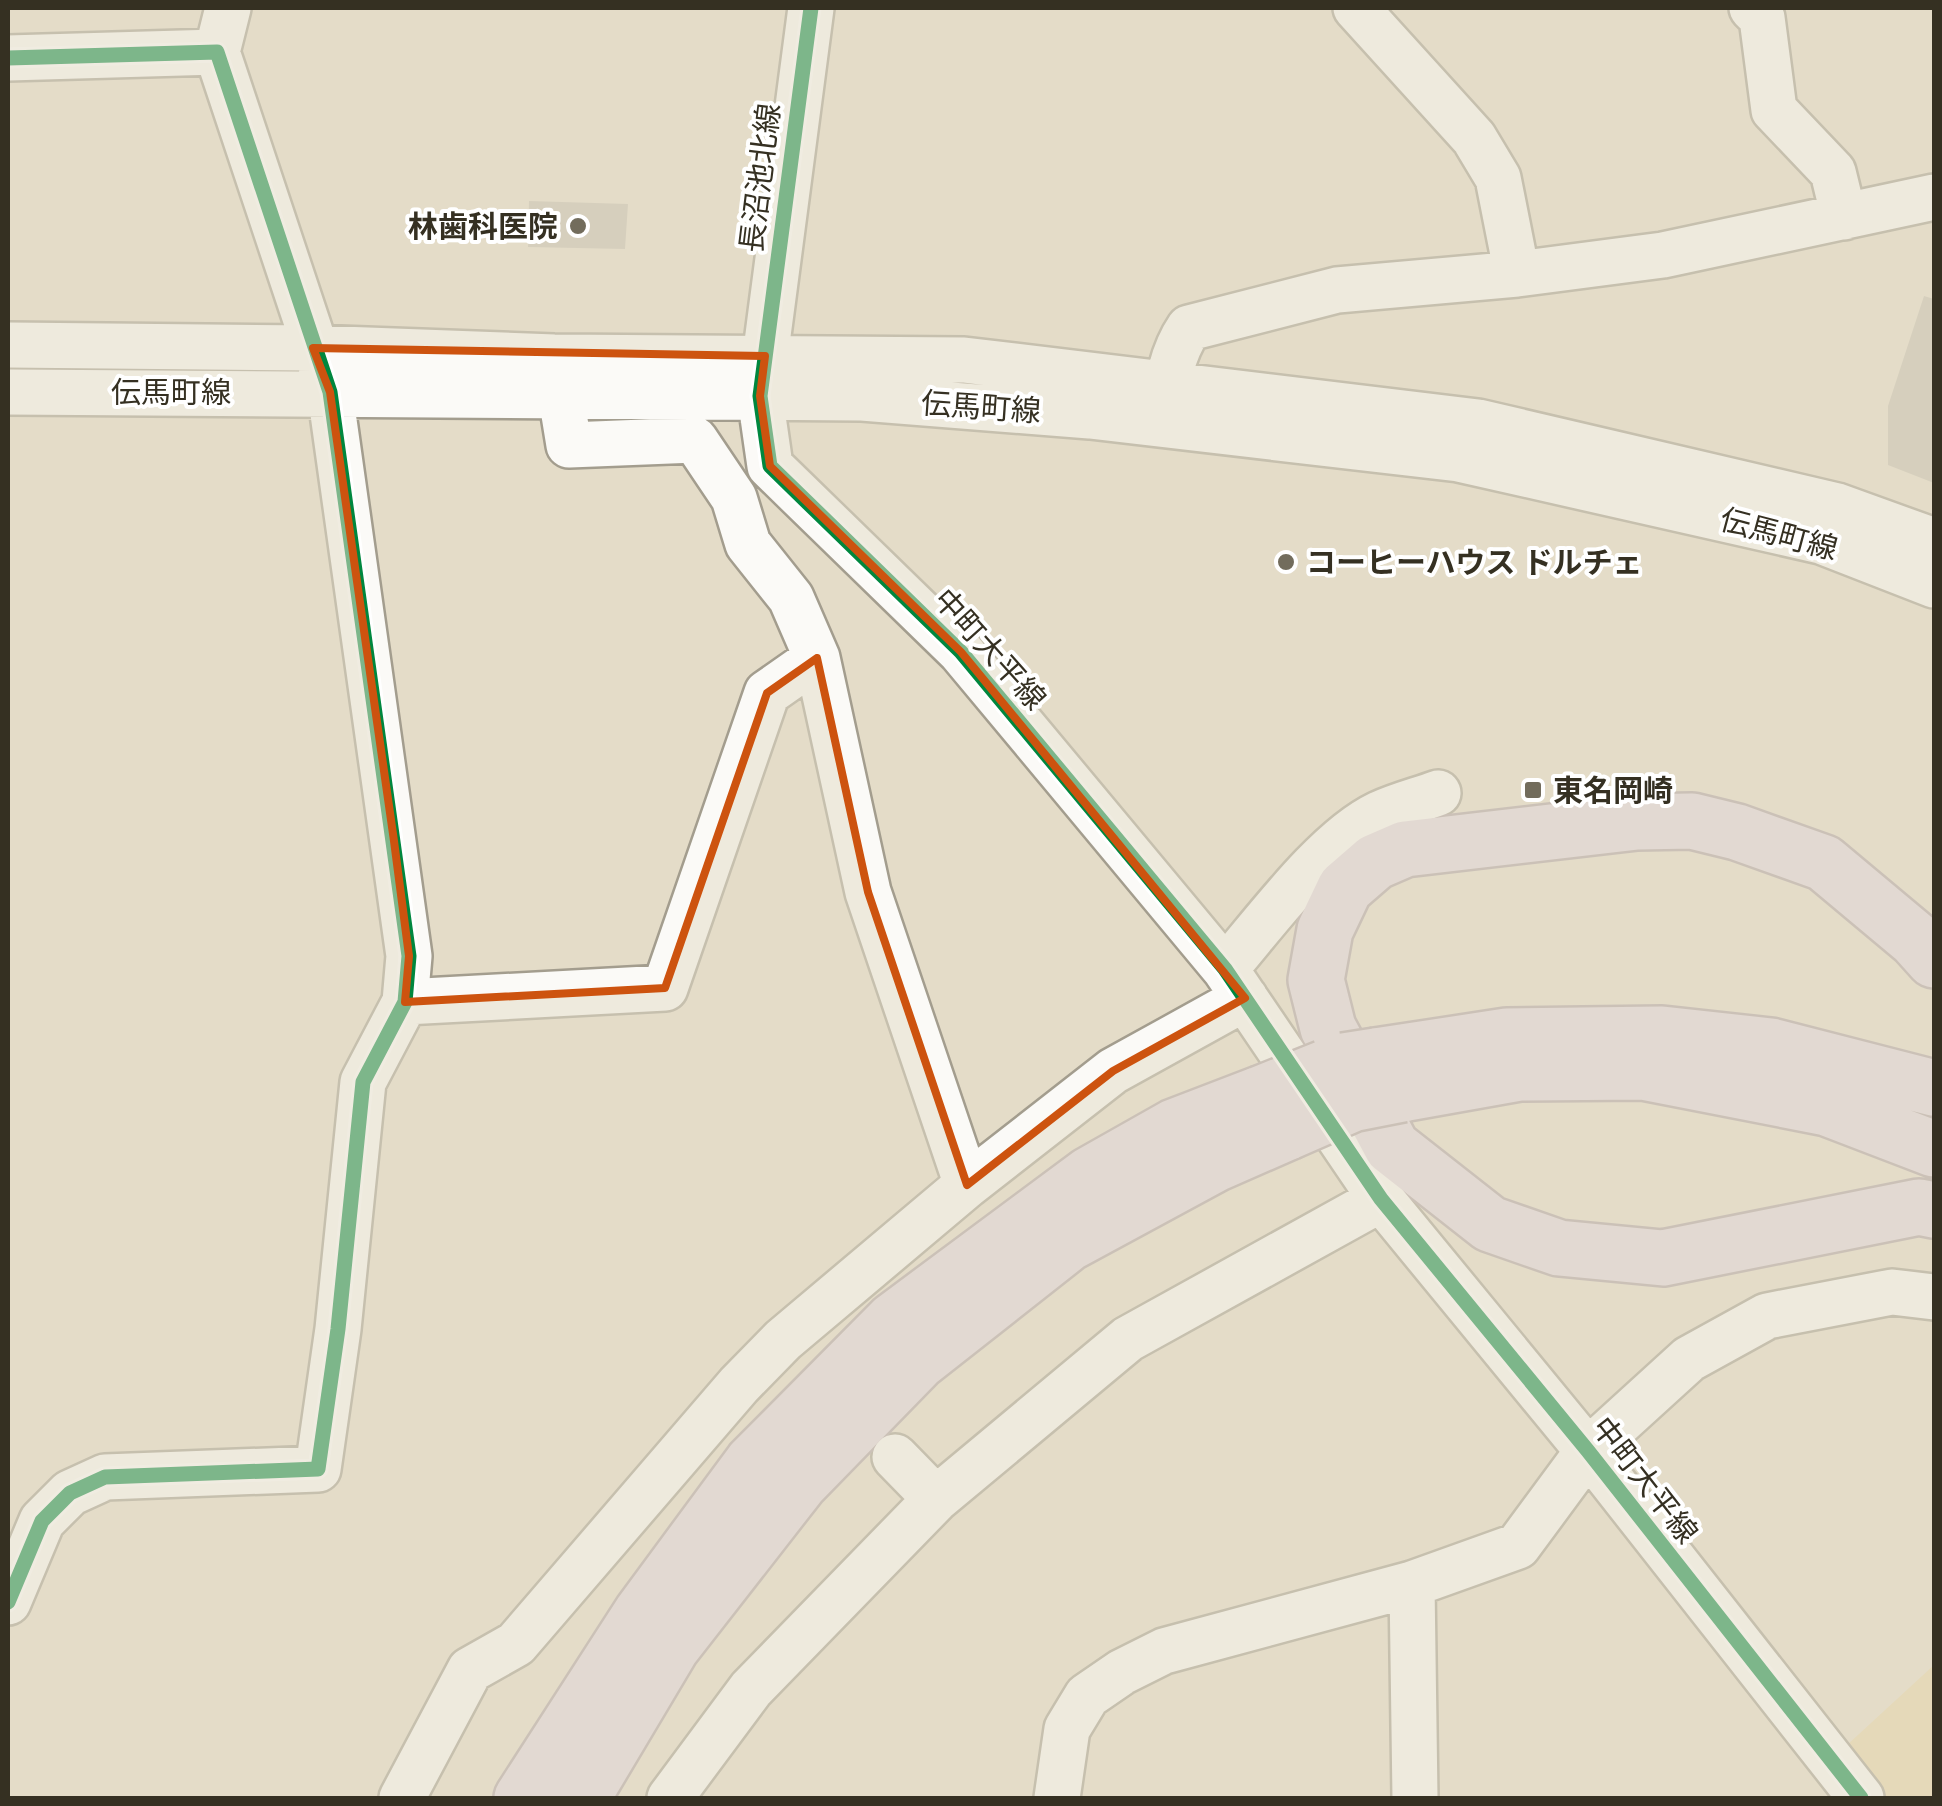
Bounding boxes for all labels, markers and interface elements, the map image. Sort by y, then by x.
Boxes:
street label: 長沼池北線 [733,101,787,255]
place label: 林歯科医院 [408,209,558,244]
marker: 林歯科医院 [567,215,589,237]
street label: 伝馬町線 [111,375,231,410]
street label: 伝馬町線 [920,385,1042,429]
street label: 伝馬町線 [1717,502,1841,566]
place label: コーヒーハウス ドルチェ [1306,545,1643,580]
marker: コーヒーハウス ドルチェ [1275,551,1297,573]
street label: 中町大平線 [927,582,1053,716]
place label: 東名岡崎 [1553,773,1673,808]
marker: 東名岡崎 [1522,779,1544,801]
street label: 中町大平線 [1585,1410,1705,1550]

